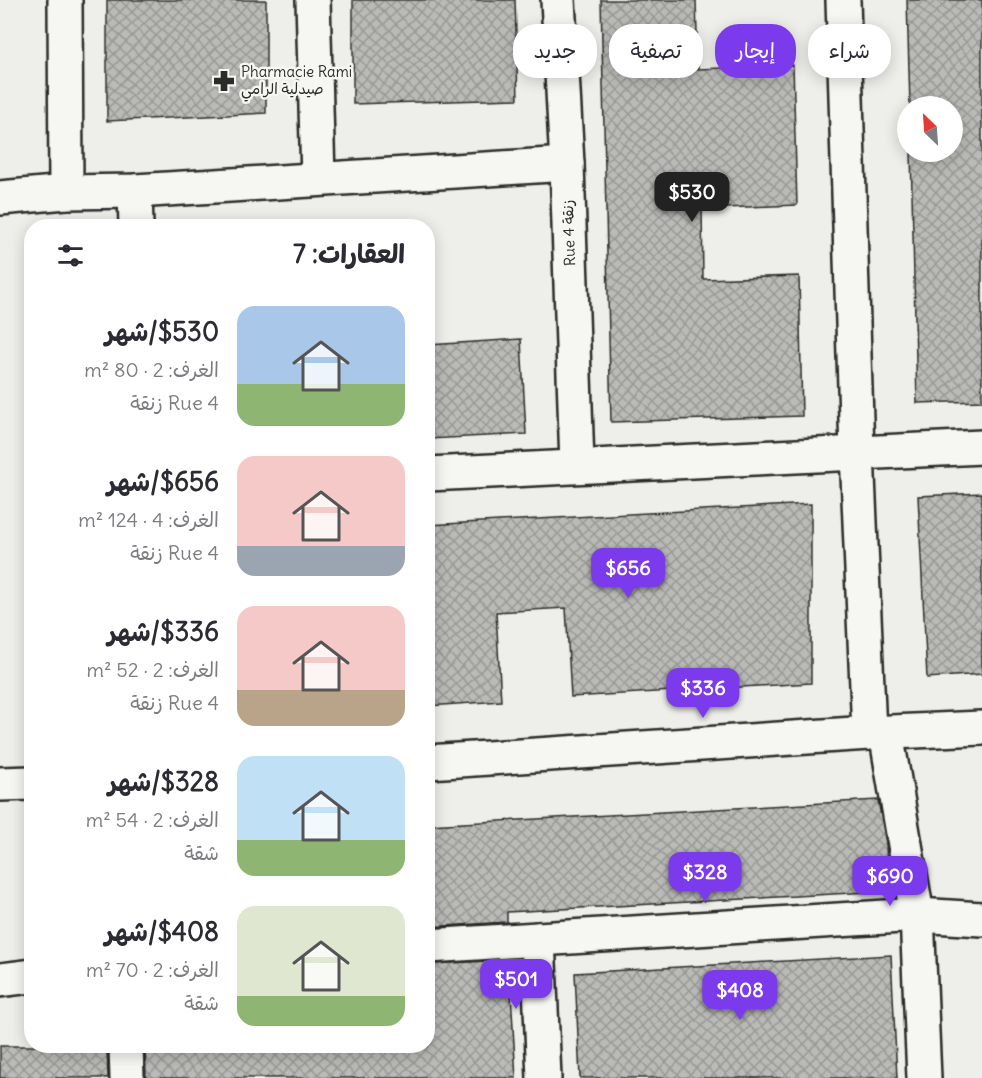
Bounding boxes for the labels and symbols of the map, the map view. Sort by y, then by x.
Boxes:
place label: Pharmacie Rami صيدلية الرامي [241,62,352,102]
pharmacy icon: Pharmacie Rami صيدلية الرامي [212,69,236,93]
north arrow [897,96,963,162]
pin: $530 [656,172,728,223]
street label: Rue 4 زنقة [558,199,579,267]
pin: $656 [592,548,664,599]
pin: $336 [667,668,739,719]
pin: $328 [669,852,741,903]
pin: $690 [854,856,926,907]
pin: $501 [480,959,552,1010]
pin: $408 [704,970,776,1021]

